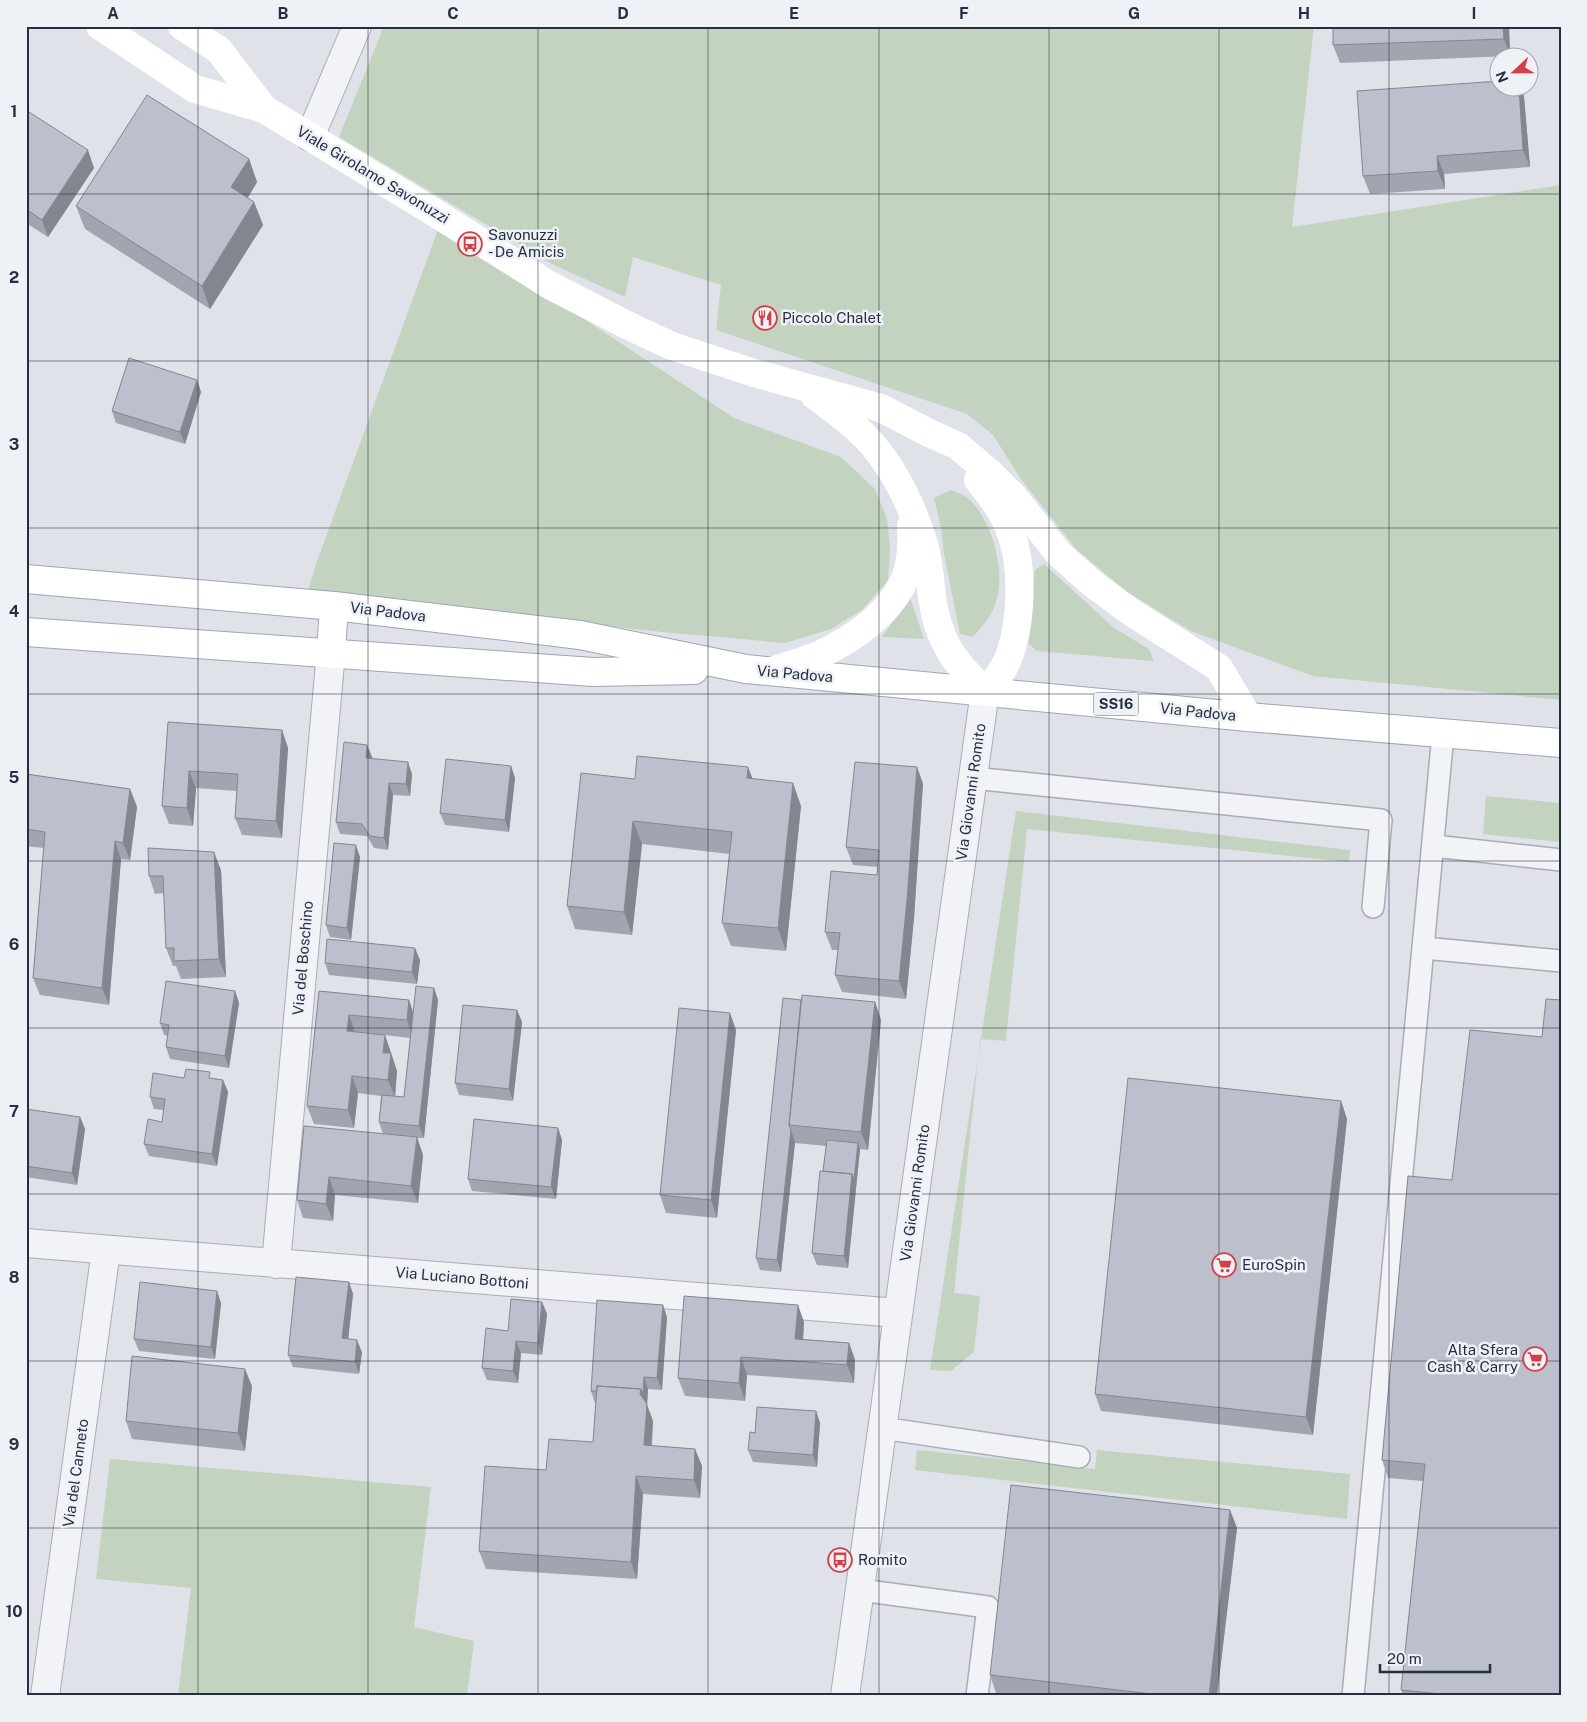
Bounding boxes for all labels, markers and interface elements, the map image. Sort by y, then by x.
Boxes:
text: A [107,4,119,23]
text: B [278,4,289,23]
text: C [447,4,459,23]
text: D [617,4,629,23]
text: E [789,4,799,23]
text: F [959,4,969,23]
text: G [1128,4,1140,23]
text: H [1298,4,1310,23]
text: I [1472,4,1476,23]
north arrow [1490,48,1540,98]
text: N [1492,69,1511,85]
text: 1 [11,102,17,121]
street label: Viale Girolamo Savonuzzi [294,122,453,227]
place label: Savonuzzi - De Amicis [488,226,564,260]
bus stop icon: Savonuzzi - De Amicis [457,231,483,257]
text: 2 [9,268,19,287]
restaurant icon: Piccolo Chalet [752,305,778,331]
place label: Piccolo Chalet [782,309,882,326]
text: 3 [9,435,19,454]
street label: Via Padova [349,598,427,625]
text: 4 [9,602,20,621]
street label: Via Padova [756,662,834,685]
road number: SS16 [1094,692,1138,716]
street label: Via Padova [1159,699,1237,724]
street label: Via Giovanni Romito [952,722,989,862]
text: 5 [9,768,20,787]
street label: Via del Boschino [289,900,316,1016]
text: 6 [9,935,19,954]
text: 7 [9,1102,19,1121]
street label: Via Giovanni Romito [896,1123,933,1263]
supermarket icon: EuroSpin [1211,1252,1237,1278]
place label: EuroSpin [1242,1256,1306,1273]
street label: Via Luciano Bottoni [395,1263,529,1292]
text: 8 [9,1268,20,1287]
place label: Alta Sfera Cash & Carry [1427,1341,1518,1375]
supermarket icon: Alta Sfera Cash & Carry [1522,1346,1548,1372]
street label: Via del Canneto [59,1418,92,1528]
text: 9 [9,1435,19,1454]
bus stop icon: Romito [827,1547,853,1573]
place label: Romito [858,1551,907,1568]
text: 10 [5,1602,23,1621]
scale bar [1380,1642,1490,1674]
text: 20 m [1387,1650,1422,1667]

